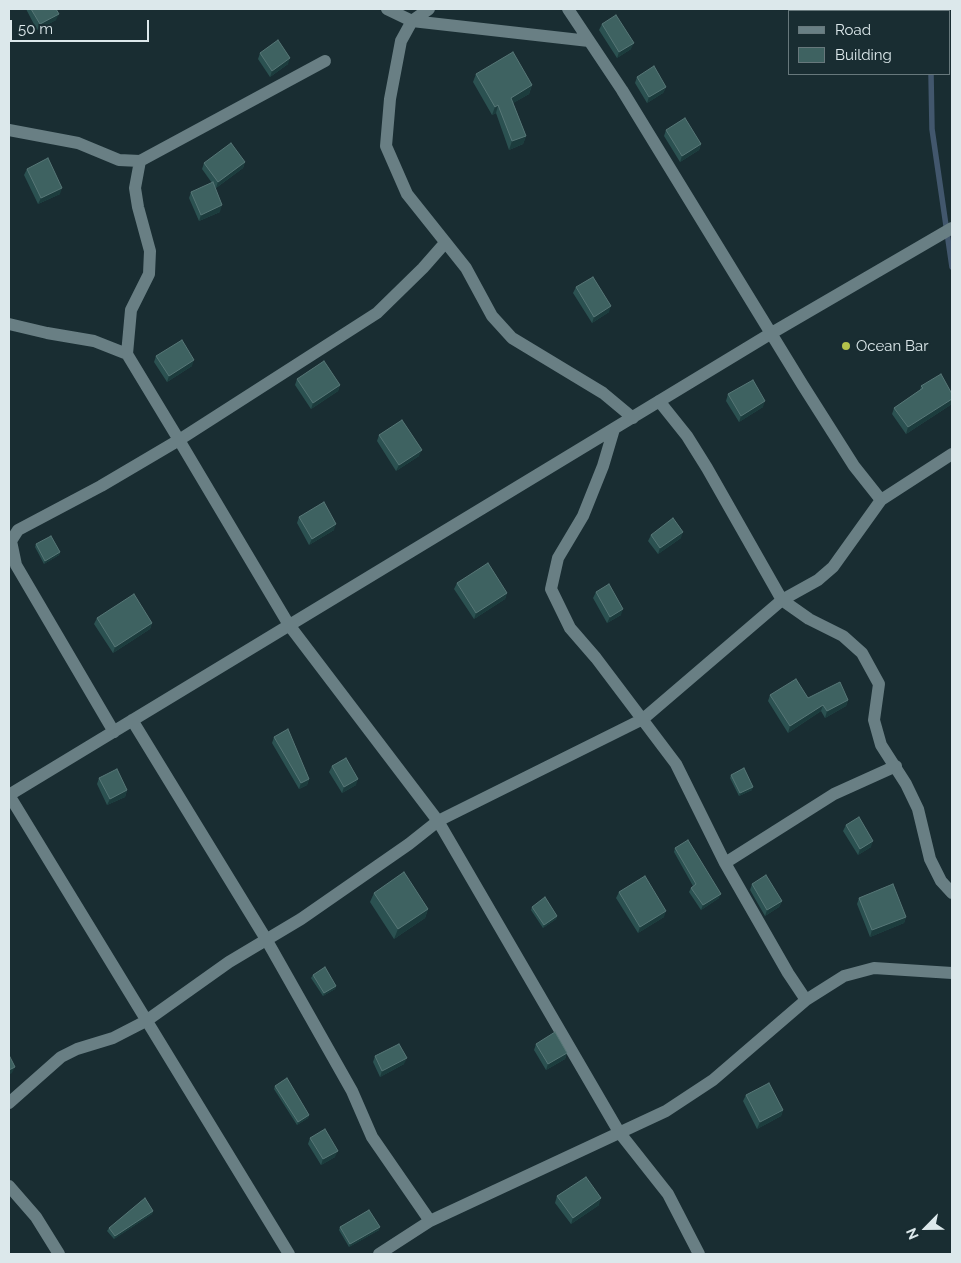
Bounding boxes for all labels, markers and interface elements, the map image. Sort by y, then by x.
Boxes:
scale bar [12,10,151,42]
legend [788,10,951,75]
text: 50 m [18,20,53,38]
text: Road [835,21,871,39]
text: Building [835,46,892,64]
place label: Ocean Bar [856,337,928,355]
marker: Ocean Bar [840,340,852,352]
north arrow [901,1203,951,1253]
text: N [903,1226,922,1242]

